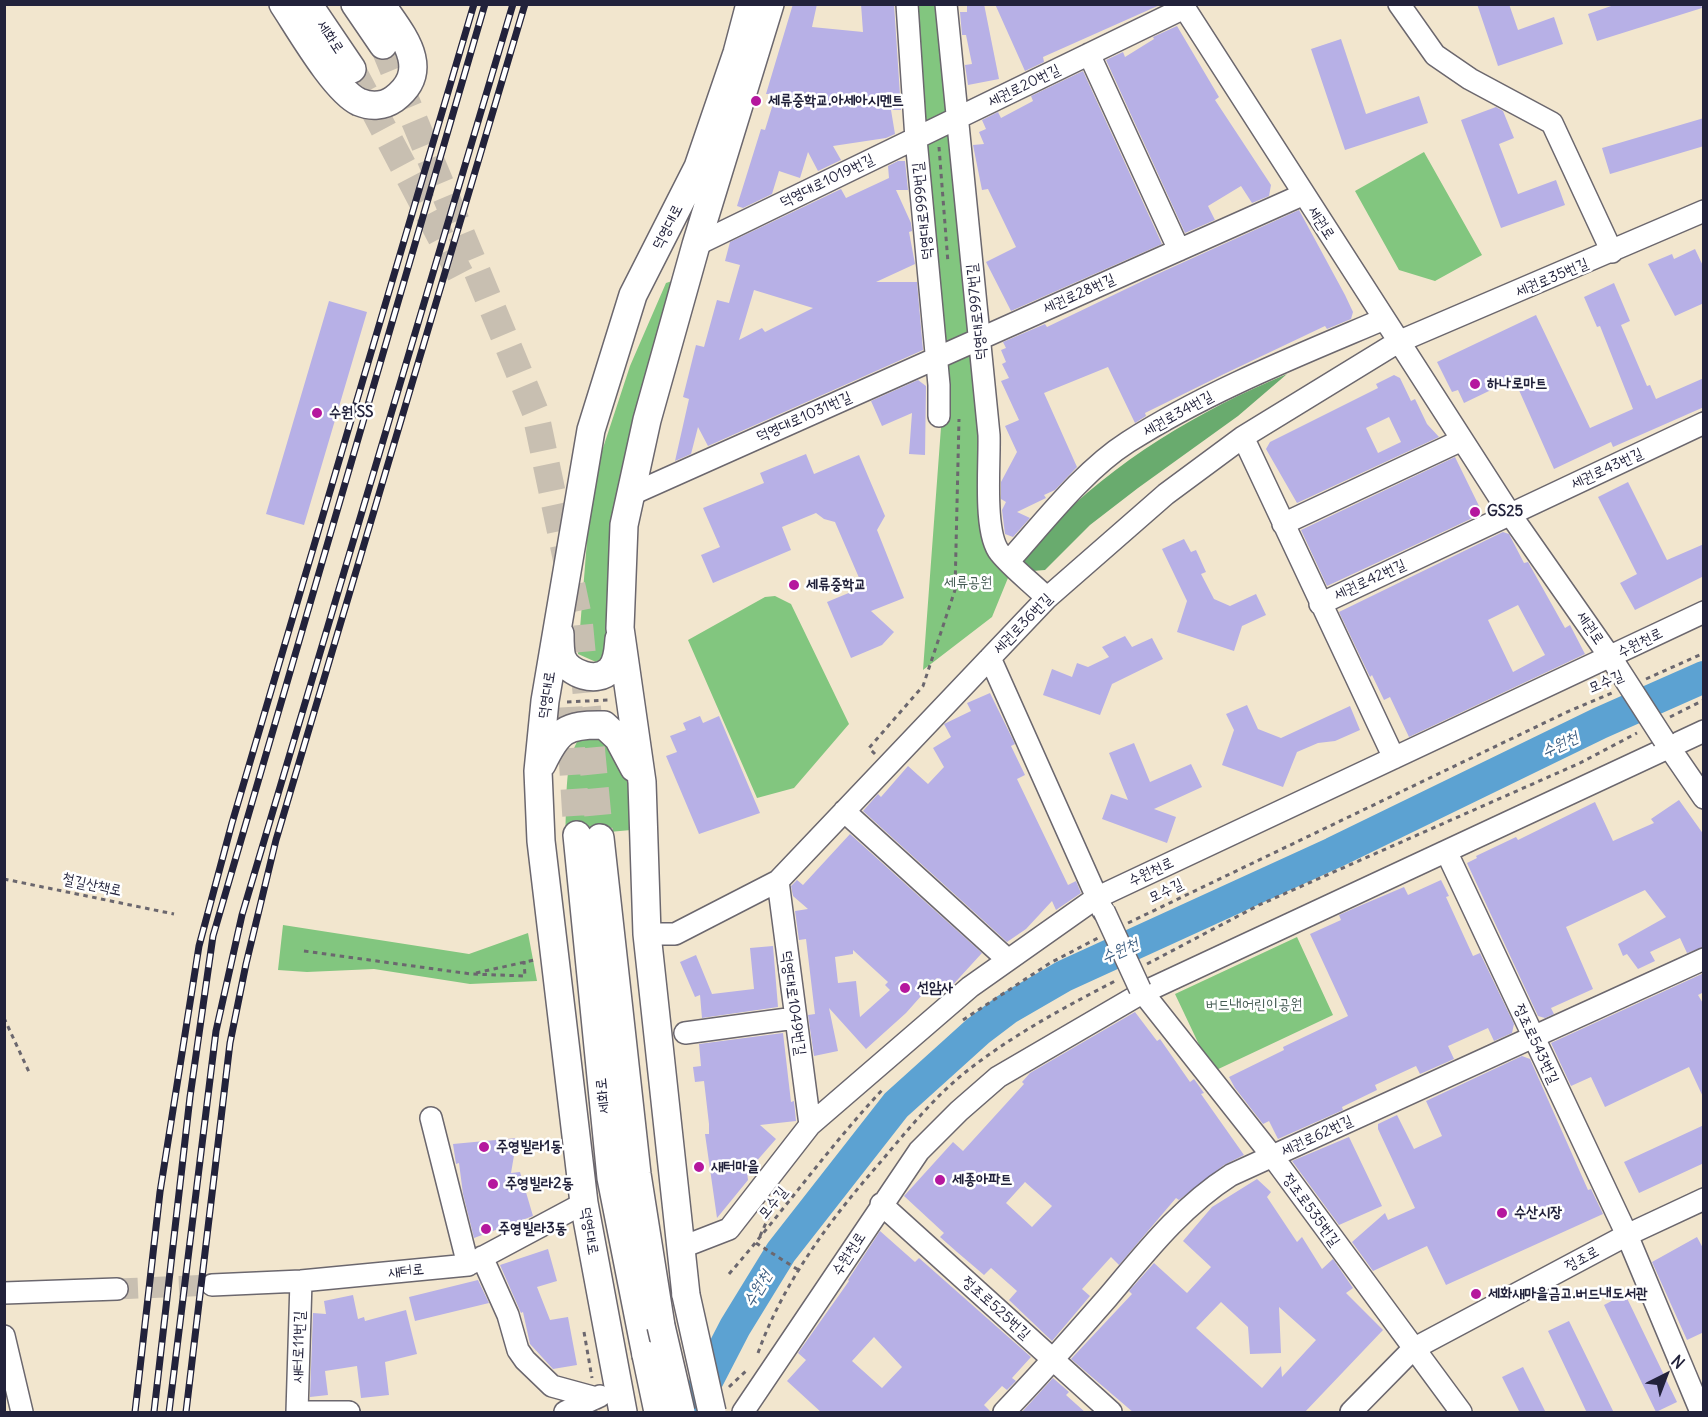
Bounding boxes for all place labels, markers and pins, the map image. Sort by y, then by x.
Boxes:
place label: 세류중학교.아세아시멘트 [768,92,904,110]
marker: 세류중학교.아세아시멘트 [749,94,763,108]
place label: 하나로마트 [1487,375,1547,393]
marker: 하나로마트 [1468,377,1482,391]
place label: 수원 SS [329,404,373,422]
marker: 수원 SS [310,406,324,420]
place label: GS25 [1487,503,1523,521]
marker: GS25 [1468,505,1482,519]
place label: 세류중학교 [806,576,866,594]
marker: 세류중학교 [787,578,801,592]
place label: 선암사 [917,979,953,997]
marker: 선암사 [898,981,912,995]
place label: 주영빌라1동 [496,1138,562,1156]
marker: 주영빌라1동 [477,1140,491,1154]
place label: 새터마을 [711,1158,759,1176]
marker: 새터마을 [692,1160,706,1174]
place label: 세종아파트 [952,1171,1012,1189]
marker: 세종아파트 [933,1173,947,1187]
place label: 주영빌라2동 [505,1175,574,1193]
marker: 주영빌라2동 [486,1177,500,1191]
place label: 수산시장 [1514,1204,1562,1222]
marker: 수산시장 [1495,1206,1509,1220]
place label: 주영빌라3동 [498,1220,567,1238]
marker: 주영빌라3동 [479,1222,493,1236]
place label: 세화새마을금고.버드내도서관 [1488,1285,1648,1303]
marker: 세화새마을금고.버드내도서관 [1469,1287,1483,1301]

